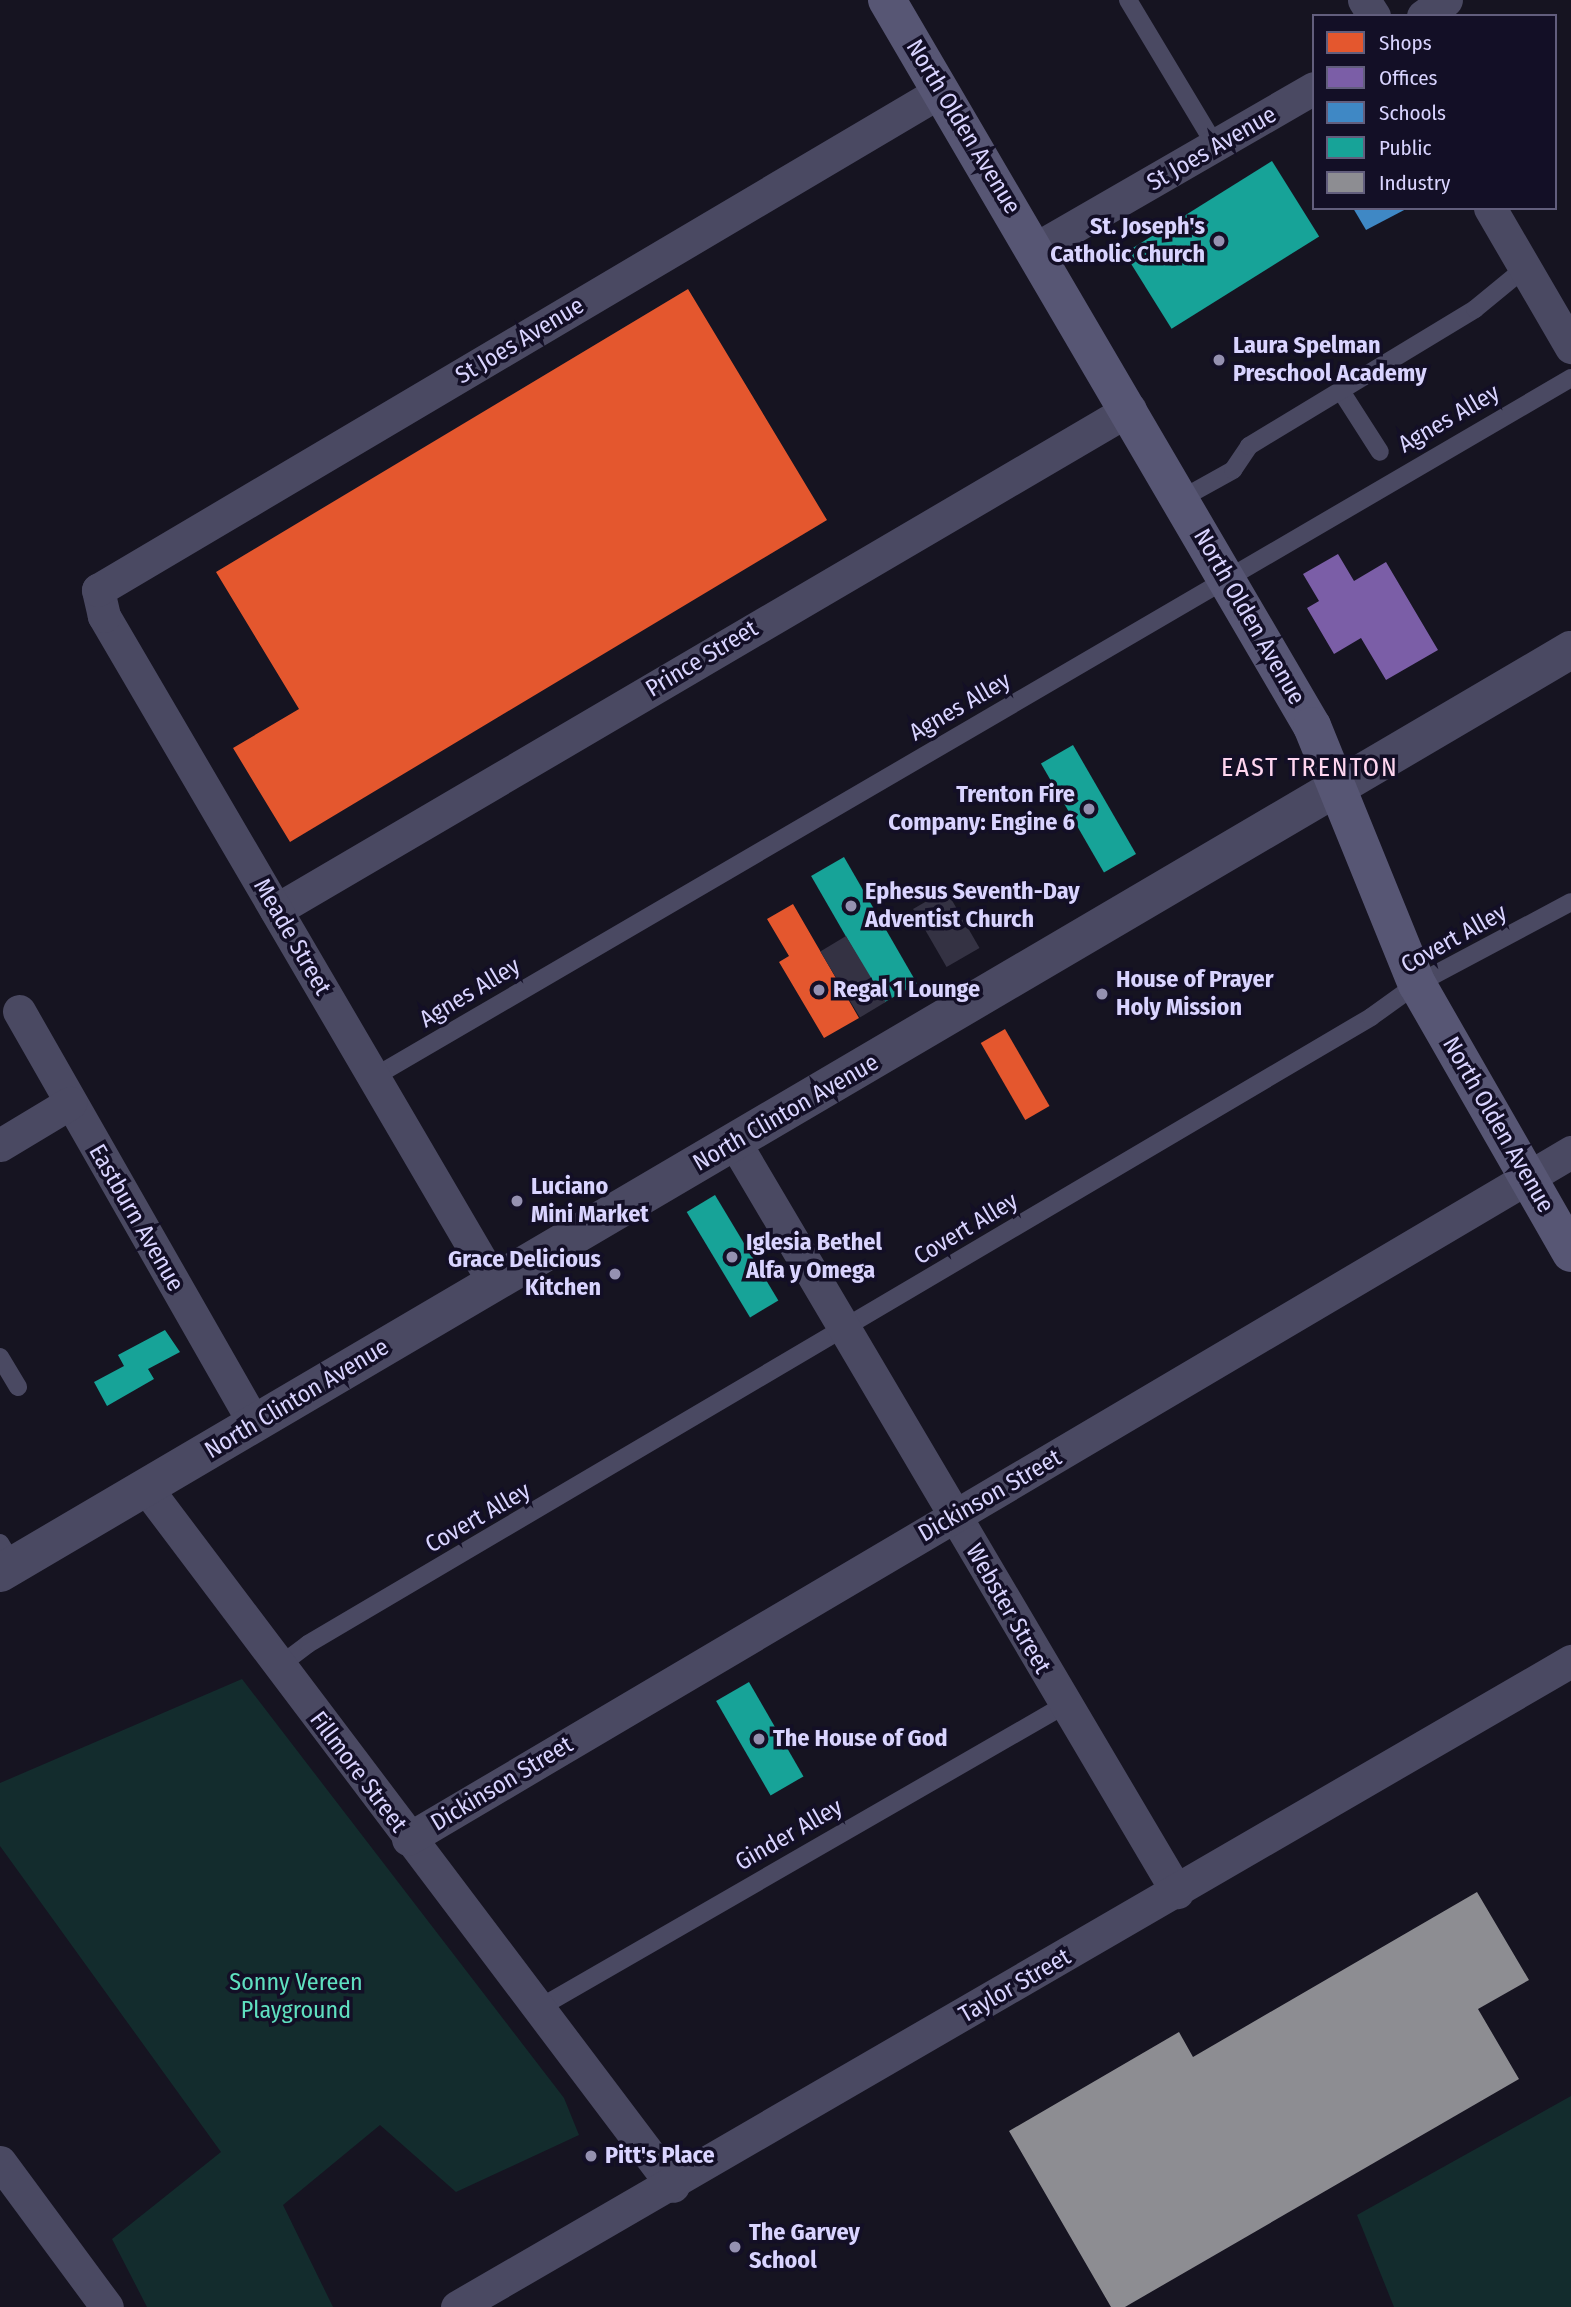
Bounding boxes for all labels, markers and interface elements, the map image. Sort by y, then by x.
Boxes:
legend [1312,14,1557,210]
text: Shops [1379,30,1432,56]
street label: North Olden Avenue [900,35,1026,219]
text: Offices [1379,65,1438,91]
street label: St Joes Avenue [1142,100,1282,198]
text: Schools [1379,100,1446,126]
text: Public [1379,135,1431,161]
text: Industry [1379,170,1450,196]
place label: St. Joseph's Catholic Church [1050,213,1205,269]
marker: St. Joseph's Catholic Church [1211,233,1227,249]
street label: St Joes Avenue [451,291,589,391]
place label: Laura Spelman Preschool Academy [1233,332,1427,388]
marker: Laura Spelman Preschool Academy [1211,352,1227,368]
street label: Agnes Alley [1393,379,1505,459]
street label: North Olden Avenue [1187,524,1311,710]
street label: Prince Street [641,614,763,704]
street label: Agnes Alley [904,667,1016,747]
district label: EAST TRENTON [1223,752,1397,784]
place label: Trenton Fire Company: Engine 6 [888,781,1075,837]
marker: Trenton Fire Company: Engine 6 [1081,801,1097,817]
street label: Meade Street [247,874,337,1000]
place label: Ephesus Seventh-Day Adventist Church [865,878,1080,934]
marker: Ephesus Seventh-Day Adventist Church [843,898,859,914]
street label: Covert Alley [1396,898,1512,980]
street label: Agnes Alley [415,952,525,1034]
place label: House of Prayer Holy Mission [1116,966,1274,1022]
place label: Regal 1 Lounge [833,976,980,1004]
marker: Regal 1 Lounge [811,982,827,998]
marker: House of Prayer Holy Mission [1094,986,1110,1002]
street label: North Olden Avenue [1436,1032,1560,1218]
street label: North Clinton Avenue [688,1048,884,1178]
street label: Eastburn Avenue [82,1139,190,1297]
place label: Luciano Mini Market [531,1173,649,1229]
street label: Covert Alley [909,1187,1023,1271]
marker: Luciano Mini Market [509,1193,525,1209]
place label: Iglesia Bethel Alfa y Omega [746,1229,882,1285]
place label: Grace Delicious Kitchen [448,1246,601,1302]
marker: Iglesia Bethel Alfa y Omega [724,1249,740,1265]
marker: Grace Delicious Kitchen [607,1266,623,1282]
street label: North Clinton Avenue [200,1333,394,1465]
street label: Dickinson Street [913,1443,1067,1549]
street label: Covert Alley [420,1476,536,1560]
street label: Webster Street [959,1539,1057,1679]
street label: Fillmore Street [303,1706,413,1838]
place label: The House of God [773,1725,948,1753]
street label: Dickinson Street [426,1730,578,1838]
marker: The House of God [751,1731,767,1747]
street label: Ginder Alley [730,1793,848,1877]
street label: Taylor Street [954,1943,1076,2029]
park label: Sonny Vereen Playground [229,1969,363,2025]
place label: Pitt's Place [605,2142,715,2170]
marker: Pitt's Place [583,2148,599,2164]
place label: The Garvey School [749,2219,860,2275]
marker: The Garvey School [727,2239,743,2255]

